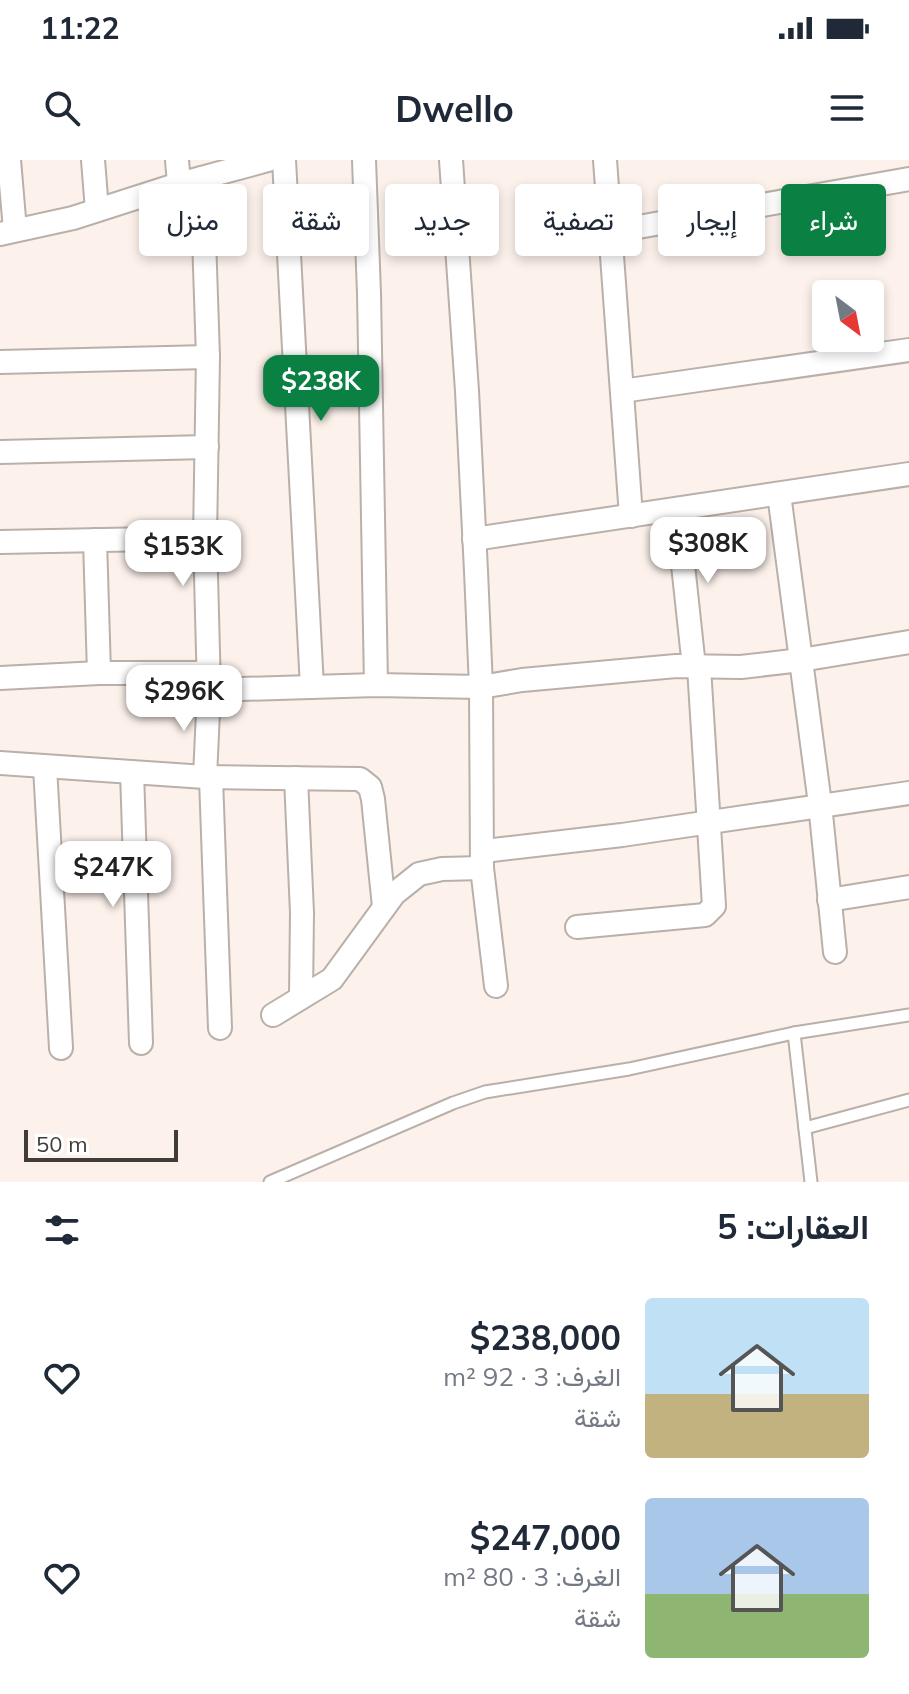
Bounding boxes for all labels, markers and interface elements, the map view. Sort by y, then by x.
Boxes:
text: 11:22 [40,9,119,47]
icon: search [40,86,84,130]
text: Dwello [395,86,514,131]
icon: menu [825,86,869,130]
chip: منزل [139,184,247,256]
chip: شقة [263,184,369,256]
chip: جديد [385,184,499,256]
chip: تصفية [515,184,642,256]
chip: إيجار [658,184,765,256]
chip: شراء [781,184,886,256]
north arrow [812,280,884,352]
map controls [812,280,884,352]
pin: $238K [265,355,377,423]
text: $238K [281,364,361,397]
pin: $308K [652,517,764,585]
pin: $153K [127,520,239,588]
text: $308K [668,526,748,559]
text: $153K [143,529,223,562]
pin: $296K [128,665,240,733]
text: $296K [144,674,224,707]
pin: $247K [57,841,169,909]
text: $247K [73,850,153,883]
scale bar [24,1126,178,1162]
text: 50 m [36,1130,87,1158]
text: العقارات: 5 [717,1205,869,1248]
icon: filters [40,1208,84,1252]
text: $238,000 [470,1316,621,1359]
icon: home [709,1330,805,1426]
icon: heart [40,1356,84,1400]
text: الغرف: 3 · 92 m² [443,1360,621,1393]
text: شقة [574,1401,621,1434]
text: $247,000 [470,1516,621,1559]
icon: home [709,1530,805,1626]
icon: heart [40,1556,84,1600]
text: الغرف: 3 · 80 m² [443,1560,621,1593]
text: شقة [574,1601,621,1634]

